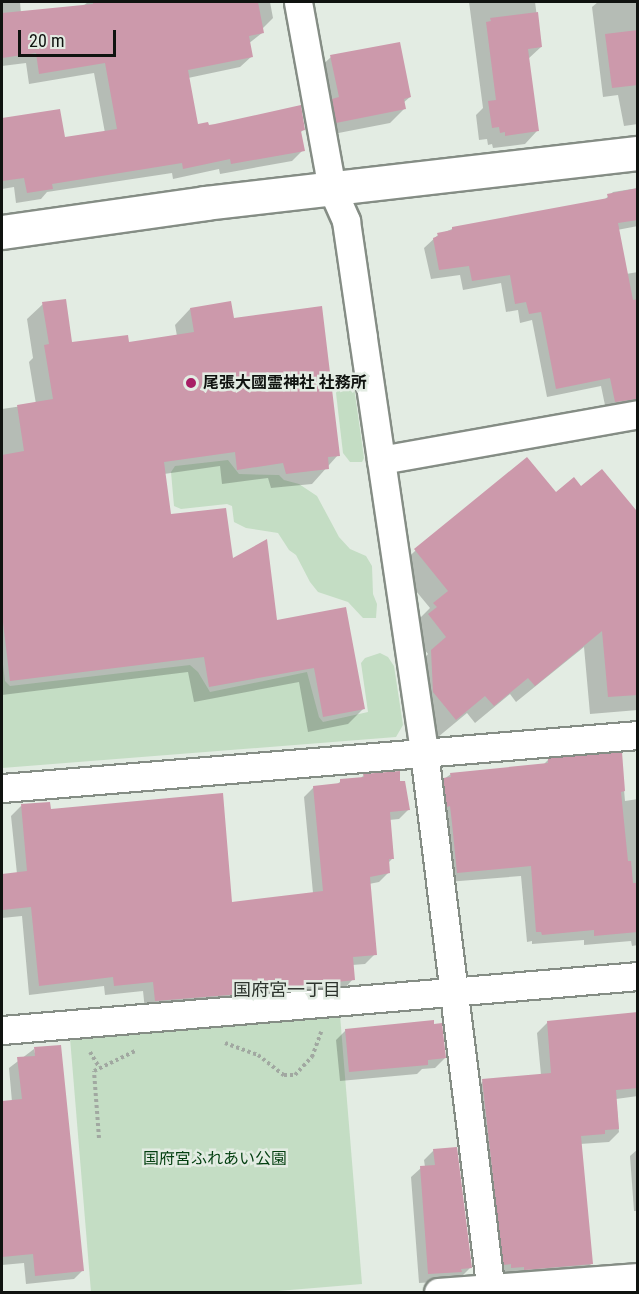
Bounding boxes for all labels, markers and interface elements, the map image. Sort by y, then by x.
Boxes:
scale bar [21,18,118,56]
text: 20 m [29,30,64,51]
place label: 尾張大國霊神社 社務所 [203,373,367,393]
marker: 尾張大國霊神社 社務所 [184,376,198,390]
district label: 国府宮一丁目 [233,979,341,1001]
park label: 国府宮ふれあい公園 [143,1149,287,1169]

